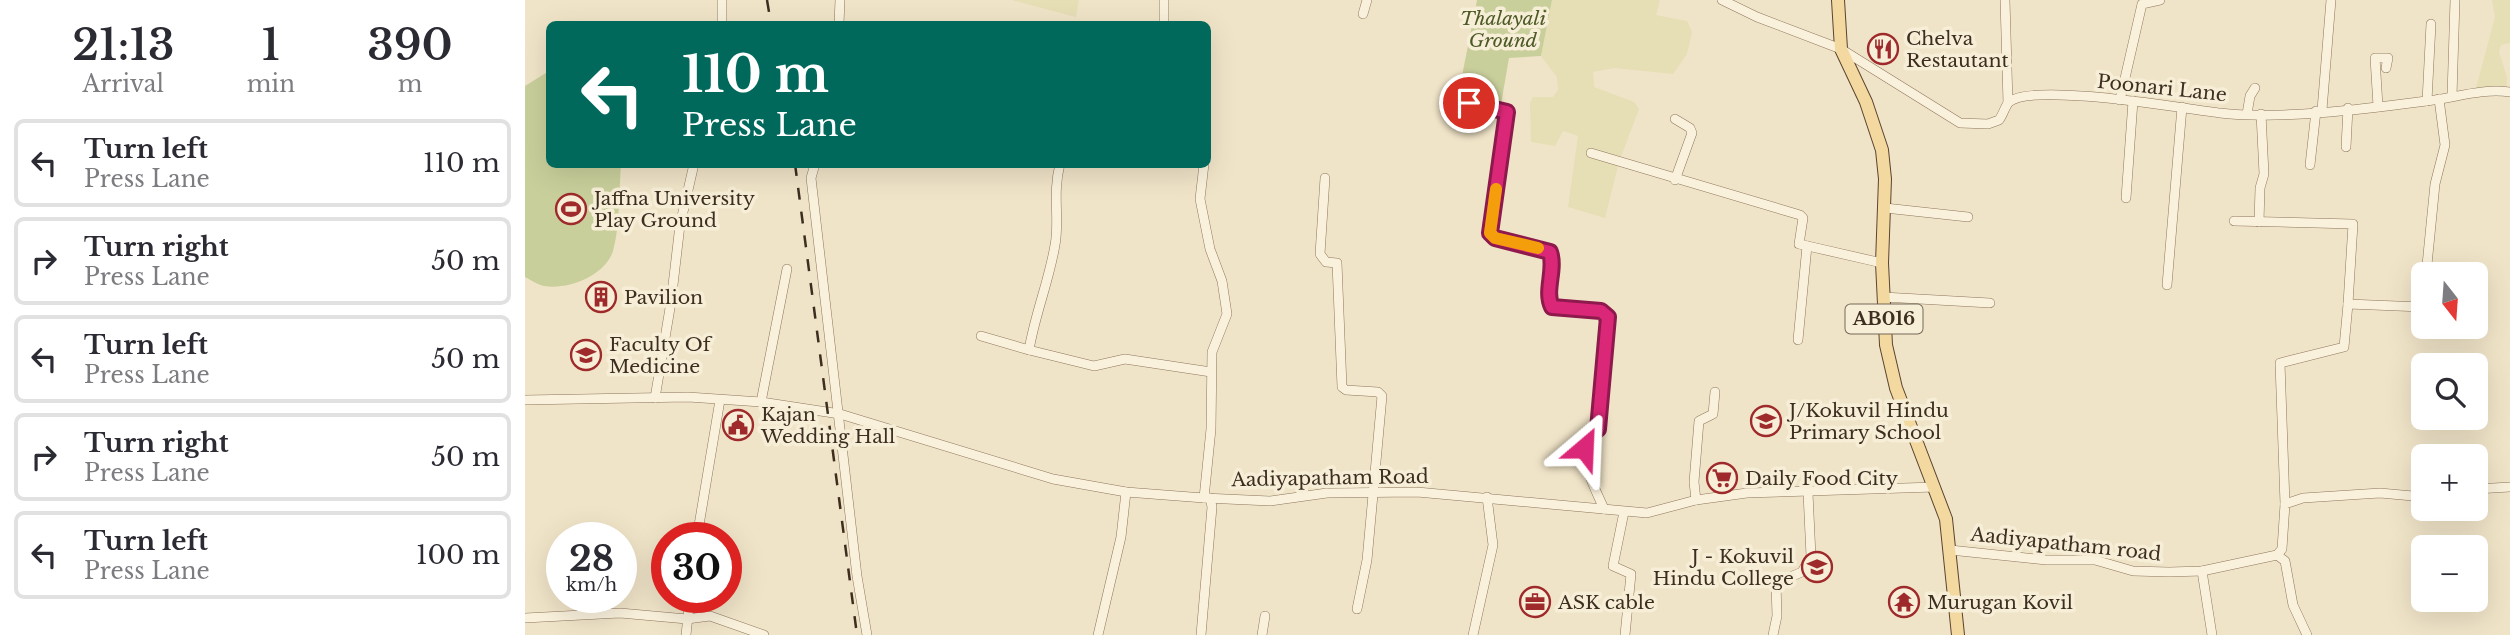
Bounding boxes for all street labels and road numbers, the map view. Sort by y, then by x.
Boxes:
street label: Poonari Lane [2096,70,2228,106]
road number: AB016 [1845,304,1923,334]
street label: Aadiyapatham Road [1230,465,1429,491]
street label: Aadiyapatham road [1969,522,2163,565]

